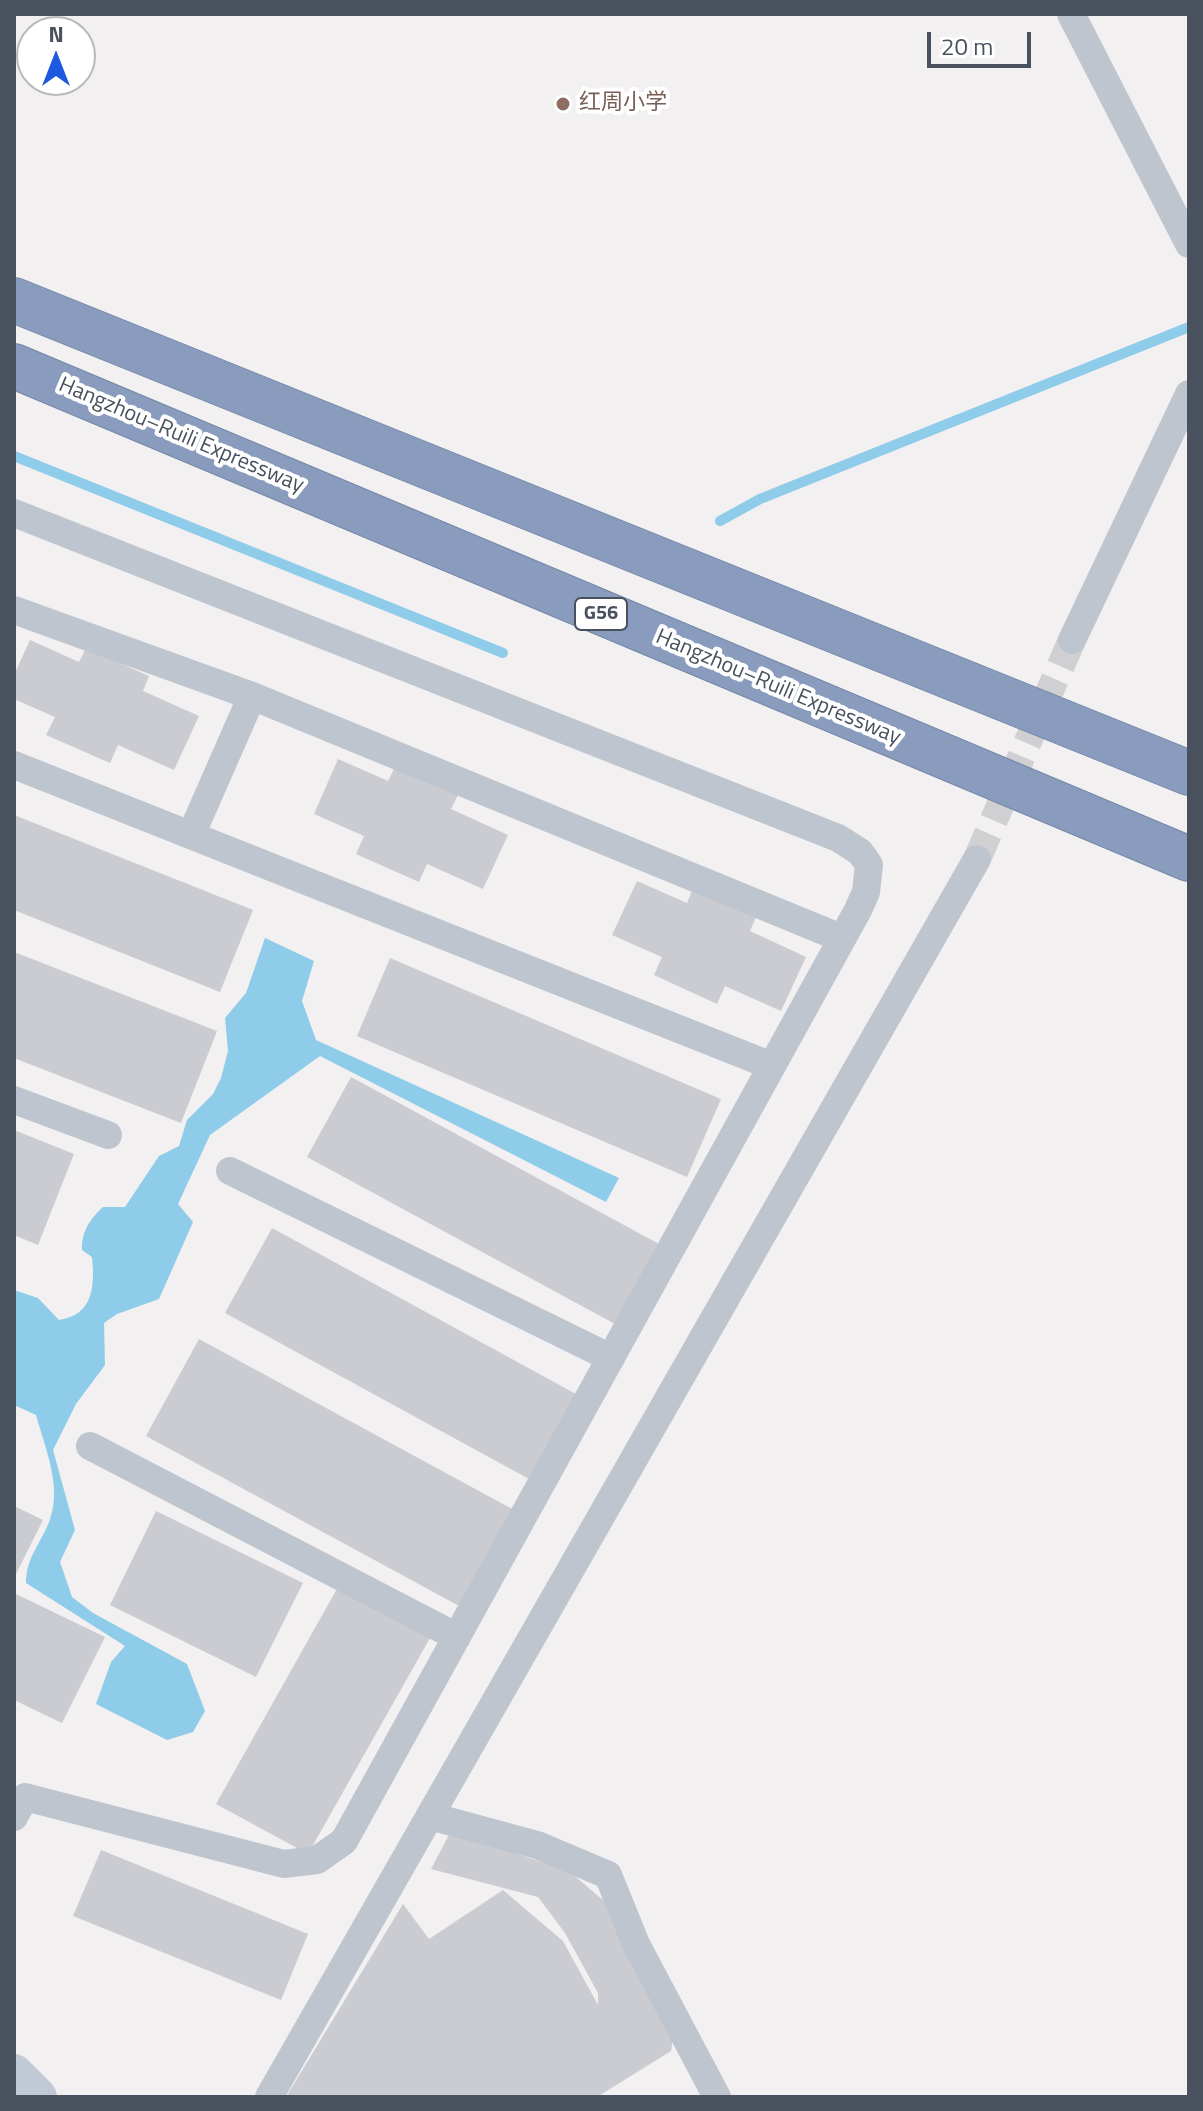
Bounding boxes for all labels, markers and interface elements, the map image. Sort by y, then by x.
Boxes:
north arrow [16,16,96,96]
scale bar [931,16,1035,66]
text: N [48,17,64,51]
text: 20 m [941,28,993,64]
place label: 红周小学 [579,91,667,117]
marker: 红周小学 [554,95,572,113]
street label: Hangzhou–Ruili Expressway [55,372,307,500]
road number: G56 [575,598,627,630]
street label: Hangzhou–Ruili Expressway [652,624,904,752]

